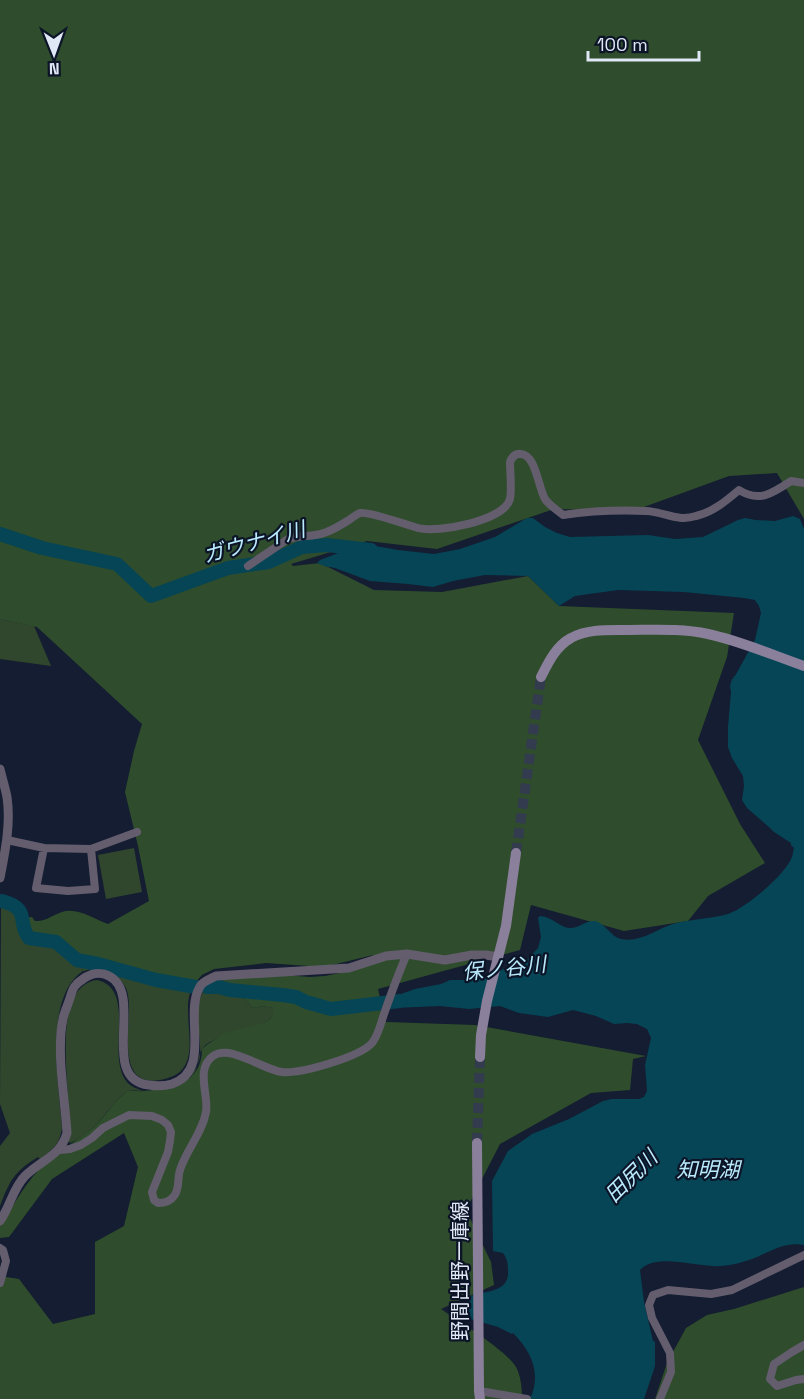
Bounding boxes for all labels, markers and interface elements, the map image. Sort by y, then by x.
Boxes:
north arrow [24,24,84,84]
scale bar [588,24,699,62]
text: 100 m [597,33,648,56]
text: N [49,58,60,79]
water label: ガウナイ川 [200,515,310,569]
water label: 保ノ谷川 [461,950,549,986]
water label: 田尻川 [599,1143,664,1208]
water label: 知明湖 [677,1156,742,1183]
street label: 野間出野一庫線 [447,1201,473,1341]

